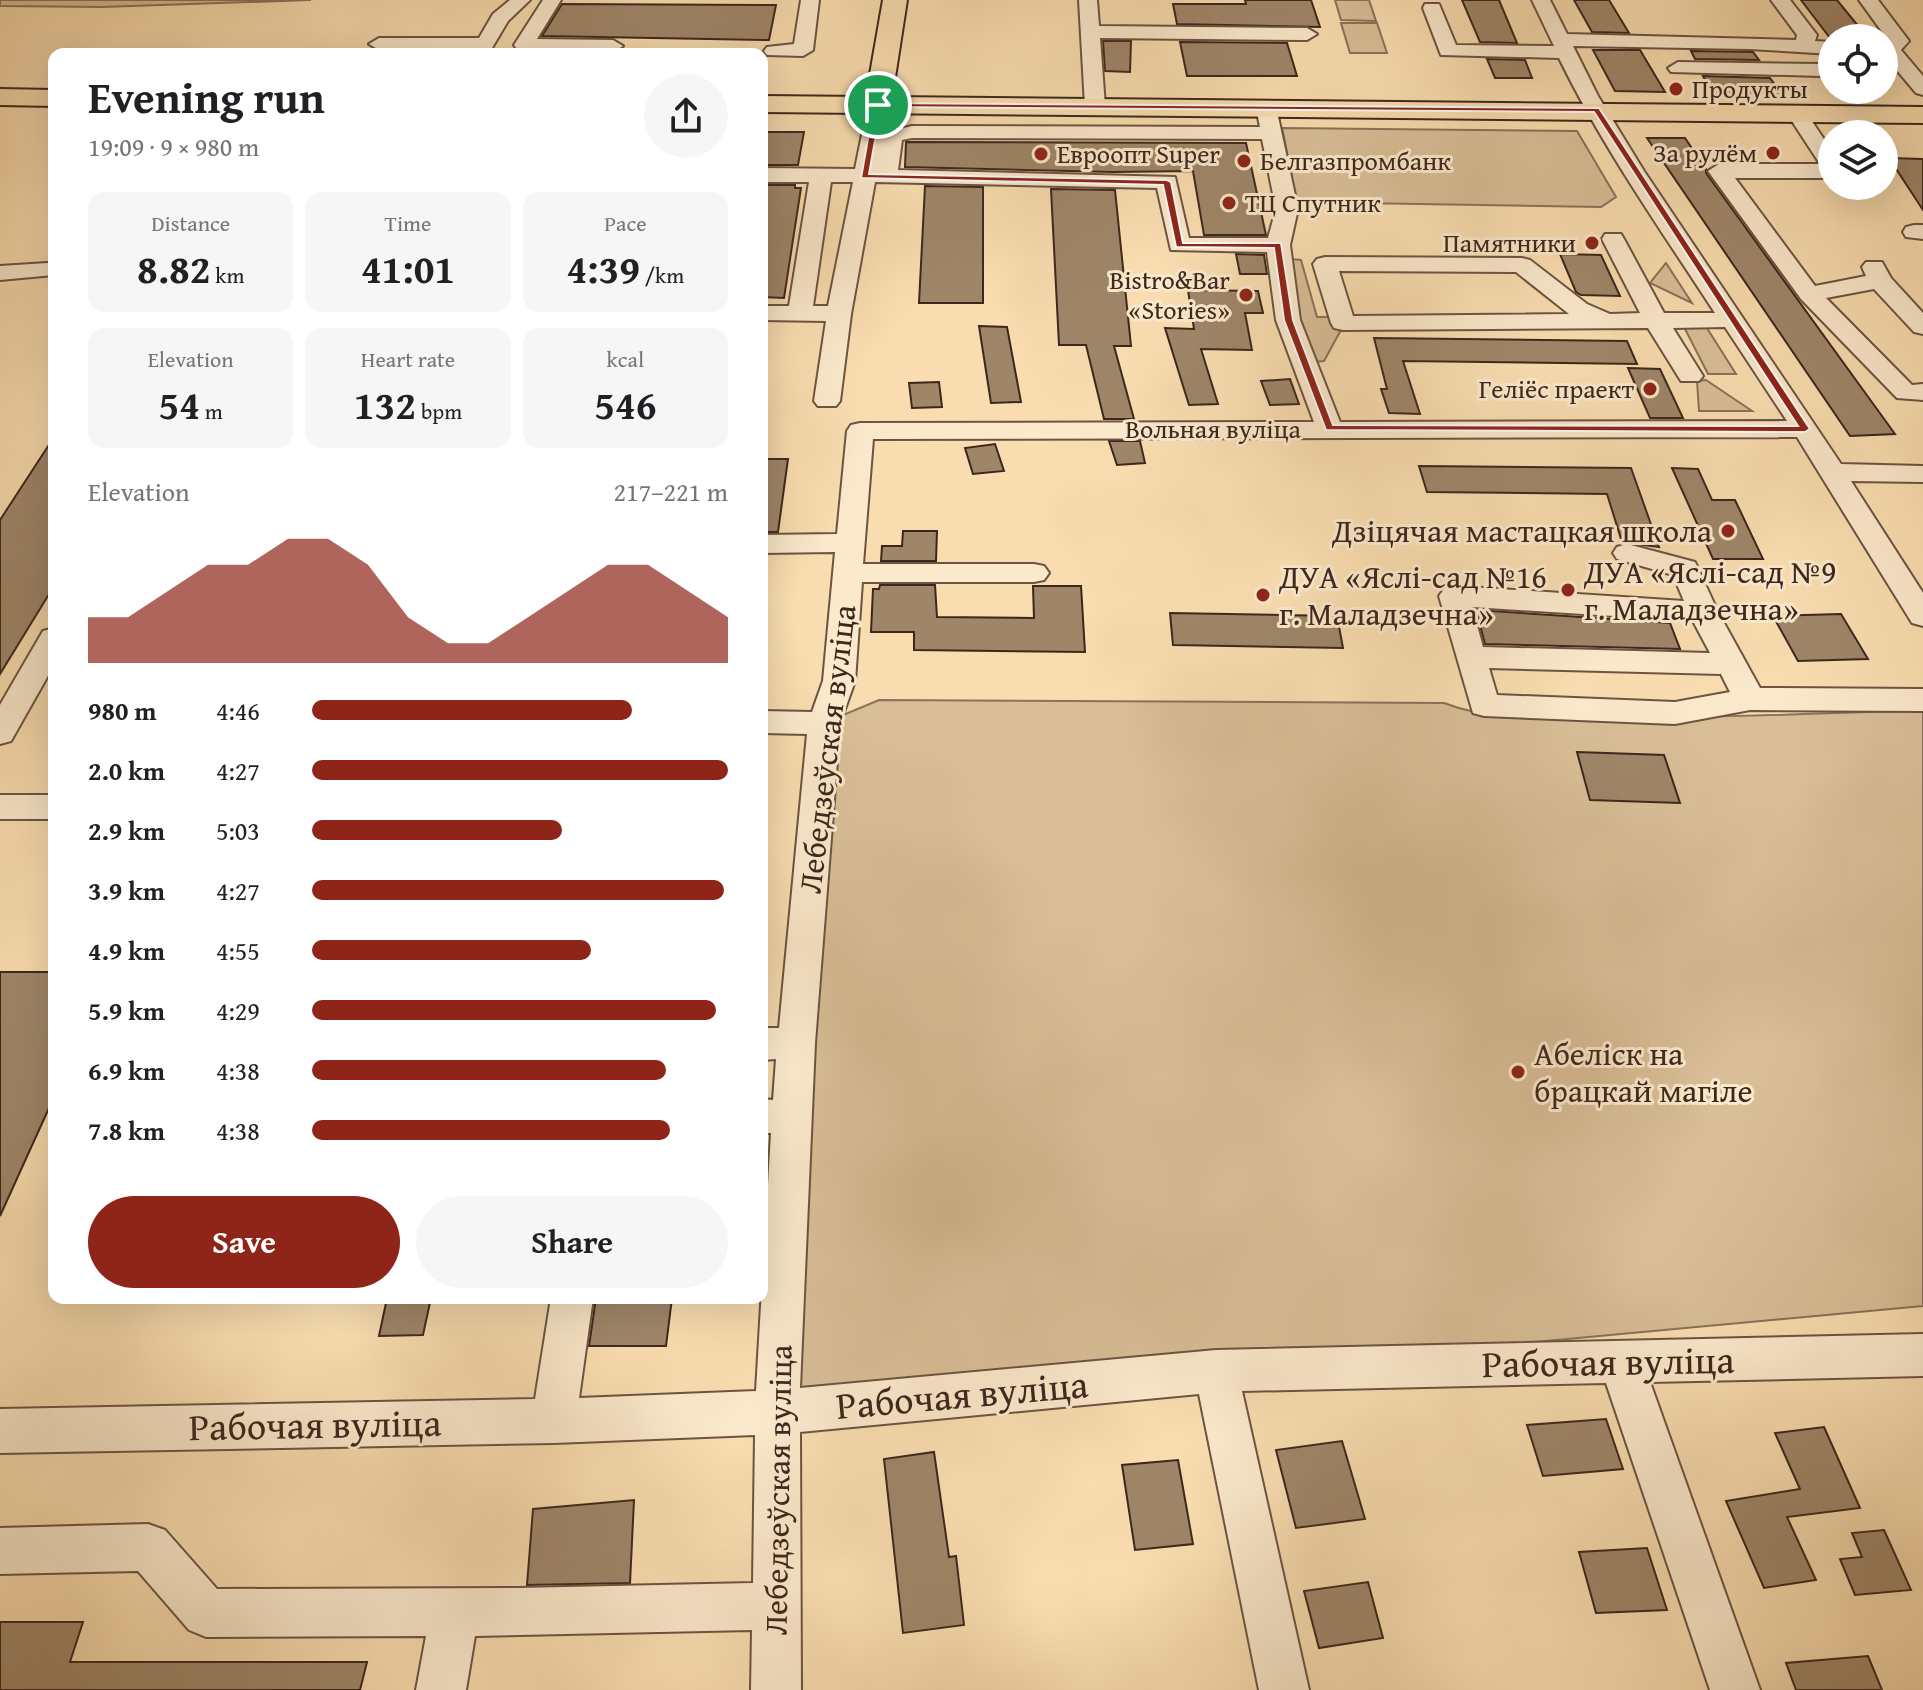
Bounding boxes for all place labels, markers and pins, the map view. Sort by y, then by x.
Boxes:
place label: Продукты [1692,69,1808,108]
pin [844,71,912,139]
marker: Продукты [1667,80,1685,98]
place label: За рулём [1653,133,1757,172]
place label: Евроопт Super [1057,134,1220,173]
place label: Белгазпромбанк [1260,141,1451,180]
marker: За рулём [1764,144,1782,162]
marker: Евроопт Super [1032,145,1050,163]
marker: Белгазпромбанк [1235,152,1253,170]
place label: ТЦ Спутник [1245,183,1381,222]
marker: ТЦ Спутник [1220,194,1238,212]
place label: Памятники [1443,223,1576,262]
marker: Памятники [1583,234,1601,252]
place label: Bistro&Bar «Stories» [1110,260,1230,329]
marker: Bistro&Bar «Stories» [1237,286,1255,304]
place label: Геліёс праект [1479,369,1634,408]
marker: Геліёс праект [1641,380,1659,398]
place label: Дзіцячая мастацкая школа [1331,507,1713,554]
marker: Дзіцячая мастацкая школа [1719,522,1737,540]
place label: ДУА «Яслі-сад №9 г. Маладзечна» [1583,548,1836,632]
place label: ДУА «Яслі-сад №16 г. Маладзечна» [1278,553,1547,637]
marker: ДУА «Яслі-сад №9 г. Маладзечна» [1559,581,1577,599]
marker: ДУА «Яслі-сад №16 г. Маладзечна» [1254,586,1272,604]
place label: Абеліск на брацкай магіле [1534,1030,1752,1114]
marker: Абеліск на брацкай магіле [1509,1063,1527,1081]

